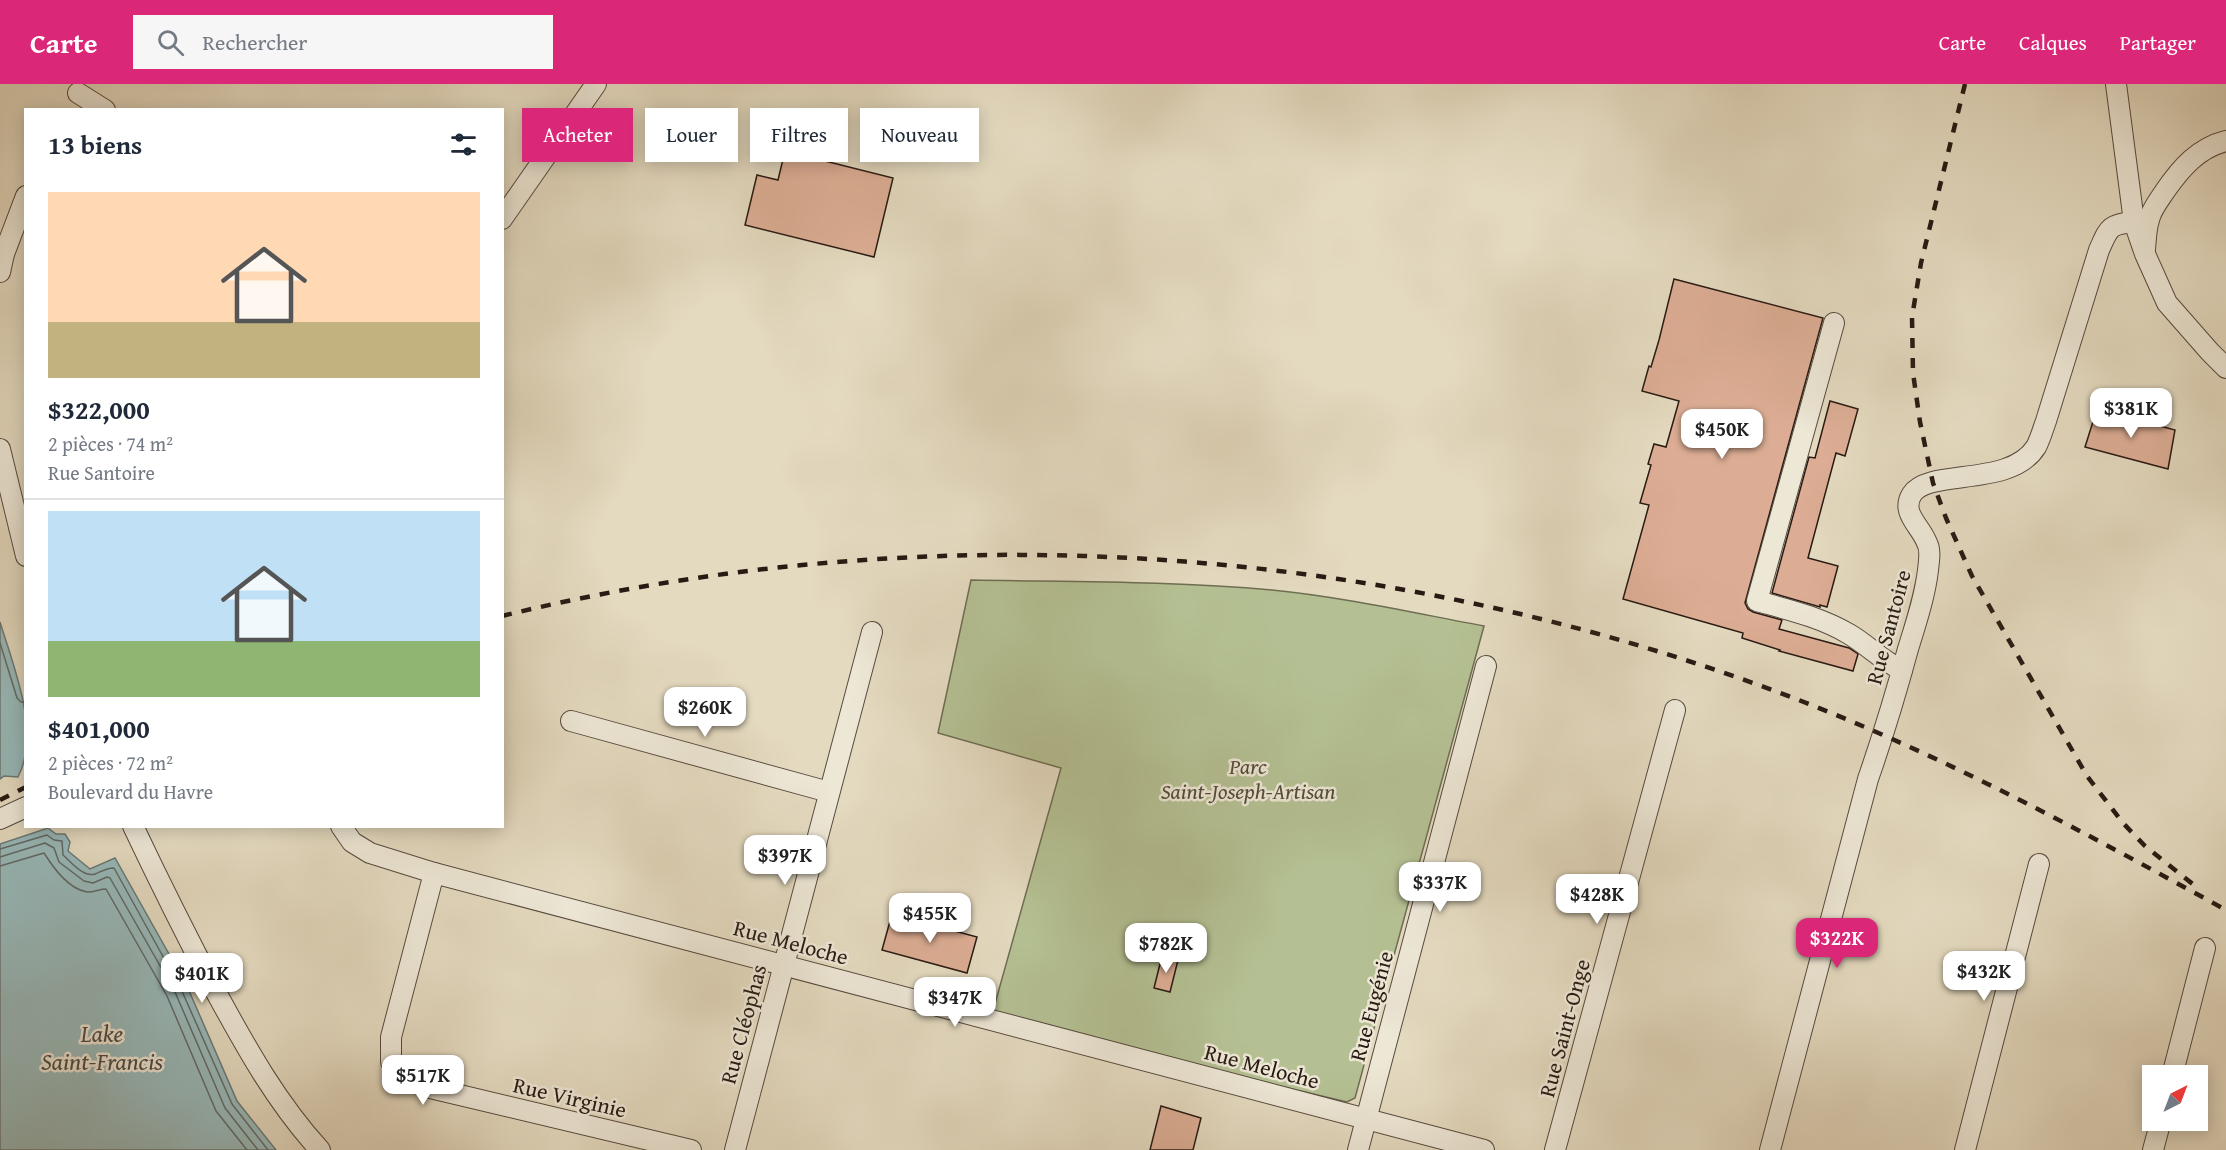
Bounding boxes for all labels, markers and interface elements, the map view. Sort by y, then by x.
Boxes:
search box [133,15,553,69]
text: Carte [30,22,97,63]
icon: search [154,26,187,59]
text: Rechercher [202,26,307,58]
text: Carte [1939,27,1986,58]
text: Calques [2019,27,2087,58]
text: Partager [2120,27,2196,58]
chip: Acheter [522,108,633,162]
chip: Louer [645,108,738,162]
chip: Filtres [750,108,848,162]
chip: Nouveau [860,108,979,162]
text: 13 biens [48,125,142,164]
icon: filters [447,128,480,161]
icon: home [210,231,318,339]
pin: $381K [2089,388,2173,439]
text: $322,000 [48,390,150,429]
text: $381K [2104,393,2158,422]
pin: $450K [1680,409,1764,460]
text: $450K [1695,414,1749,443]
text: 2 pièces · 74 m² [48,429,173,458]
text: Rue Santoire [48,458,155,487]
icon: home [210,550,318,658]
street label: Rue Santoire [1857,566,1919,688]
pin: $260K [663,687,747,738]
text: $260K [678,692,732,721]
text: $401,000 [48,709,150,748]
text: 2 pièces · 72 m² [48,748,173,777]
park label: Parc Saint-Joseph-Artisan [1161,750,1335,807]
text: Boulevard du Havre [48,777,213,806]
pin: $397K [743,835,827,886]
text: $397K [758,840,812,869]
pin: $337K [1398,862,1482,913]
text: $337K [1413,867,1467,896]
pin: $428K [1555,874,1639,925]
text: $428K [1570,879,1624,908]
pin: $455K [888,893,972,944]
text: $455K [903,898,957,927]
street label: Rue Meloche [730,911,852,973]
pin: $322K [1795,918,1879,969]
pin: $782K [1124,923,1208,974]
text: $322K [1810,923,1864,952]
text: $782K [1139,928,1193,957]
street label: Rue Eugénie [1341,947,1401,1065]
pin: $432K [1942,951,2026,1002]
pin: $401K [160,953,244,1004]
street label: Rue Saint-Onge [1530,955,1598,1101]
text: $432K [1957,956,2011,985]
text: $401K [175,958,229,987]
street label: Rue Cléophas [712,961,774,1087]
pin: $347K [913,977,997,1028]
text: $347K [928,982,982,1011]
water label: Lake Saint-Francis [41,1016,163,1079]
street label: Rue Meloche [1201,1035,1323,1097]
pin: $517K [381,1055,465,1106]
text: $517K [396,1060,450,1089]
north arrow [2142,1065,2208,1131]
map controls [2142,1065,2208,1131]
street label: Rue Virginie [510,1068,630,1126]

